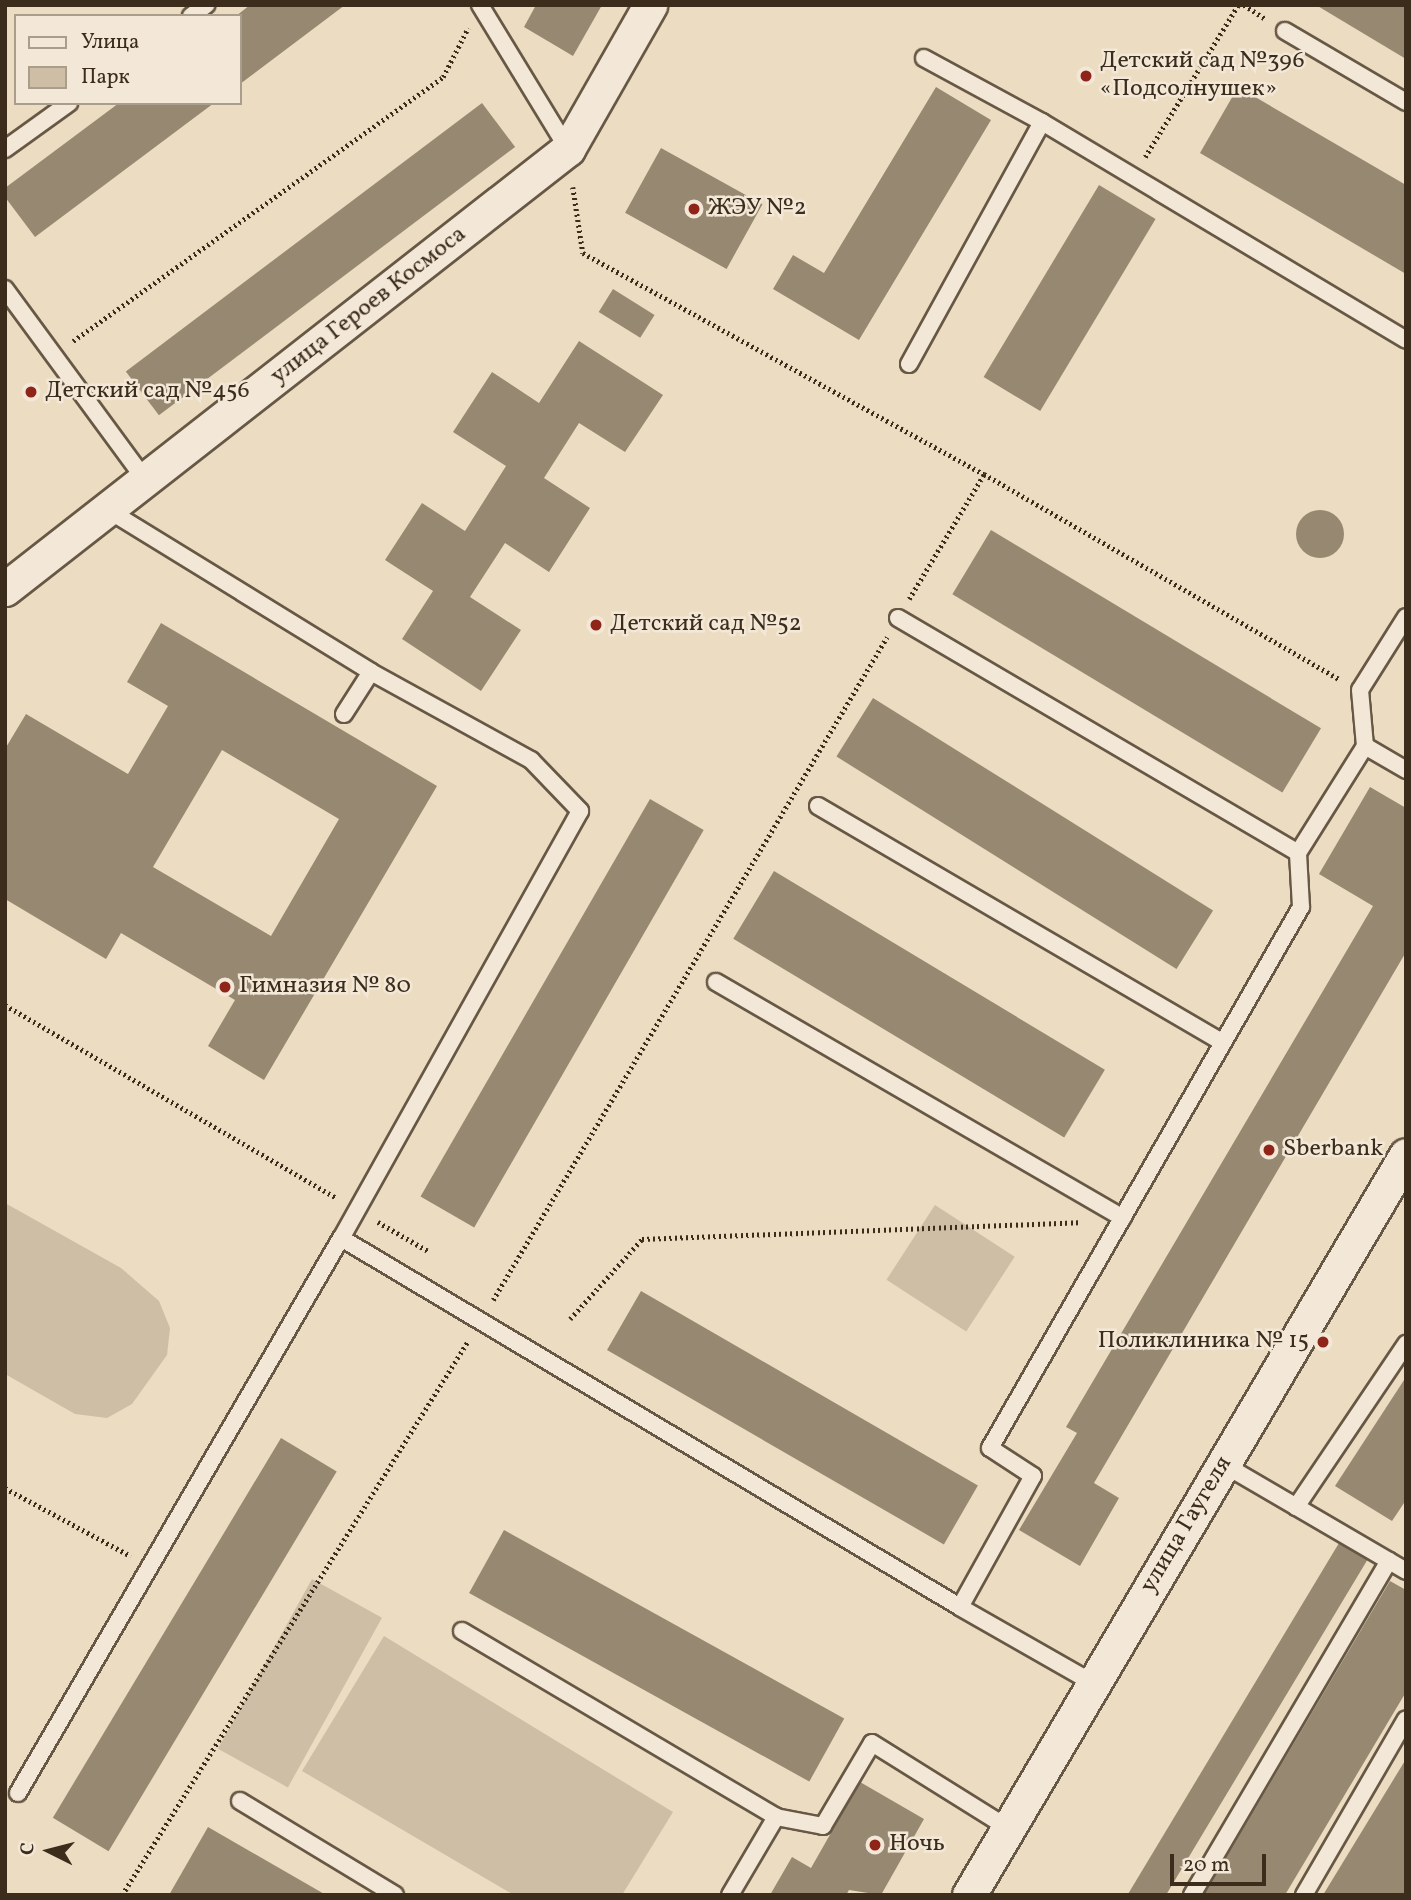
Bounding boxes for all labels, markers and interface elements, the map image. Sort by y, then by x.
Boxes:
legend [14,14,242,105]
text: Улица [81,28,139,57]
place label: Детский сад №396 «Подсолнушек» [1100,48,1305,104]
text: Парк [81,63,130,92]
marker: Детский сад №396 «Подсолнушек» [1078,68,1094,84]
place label: ЖЭУ №2 [708,195,807,223]
marker: ЖЭУ №2 [686,201,702,217]
street label: улица Героев Космоса [265,221,473,391]
place label: Детский сад №456 [45,378,250,406]
marker: Детский сад №456 [23,384,39,400]
place label: Детский сад №52 [610,611,802,639]
marker: Детский сад №52 [588,617,604,633]
place label: Гимназия № 80 [239,973,411,1001]
marker: Гимназия № 80 [217,979,233,995]
place label: Sberbank [1283,1136,1383,1164]
marker: Sberbank [1261,1142,1277,1158]
place label: Поликлиника № 15 [1098,1328,1309,1356]
marker: Поликлиника № 15 [1315,1334,1331,1350]
street label: улица Гаугеля [1135,1451,1239,1599]
north arrow [14,1816,84,1886]
place label: Ночь [889,1831,945,1859]
marker: Ночь [867,1837,883,1853]
scale bar [1173,1840,1269,1884]
text: С [15,1841,42,1856]
text: 20 m [1183,1851,1229,1880]

